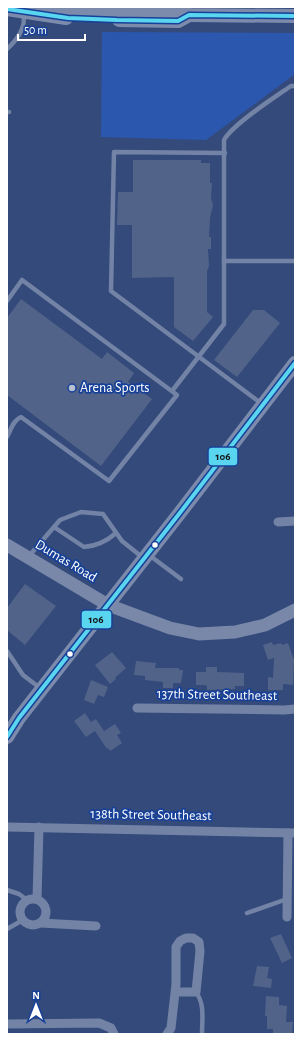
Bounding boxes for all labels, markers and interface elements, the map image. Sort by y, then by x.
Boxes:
scale bar [18,16,85,42]
text: 50 m [24,24,47,36]
place label: Arena Sports [80,381,150,395]
marker: Arena Sports [67,383,77,393]
line badge: 106 [208,447,238,466]
text: 106 [215,451,231,462]
street label: Dumas Road [33,537,99,585]
unlabelled marker [150,540,160,550]
line badge: 106 [81,610,112,629]
text: 106 [88,614,104,625]
unlabelled marker [65,649,75,659]
street label: 137th Street Southeast [157,687,278,703]
street label: 138th Street Southeast [90,807,212,823]
north arrow [16,985,56,1025]
text: N [32,990,40,1001]

